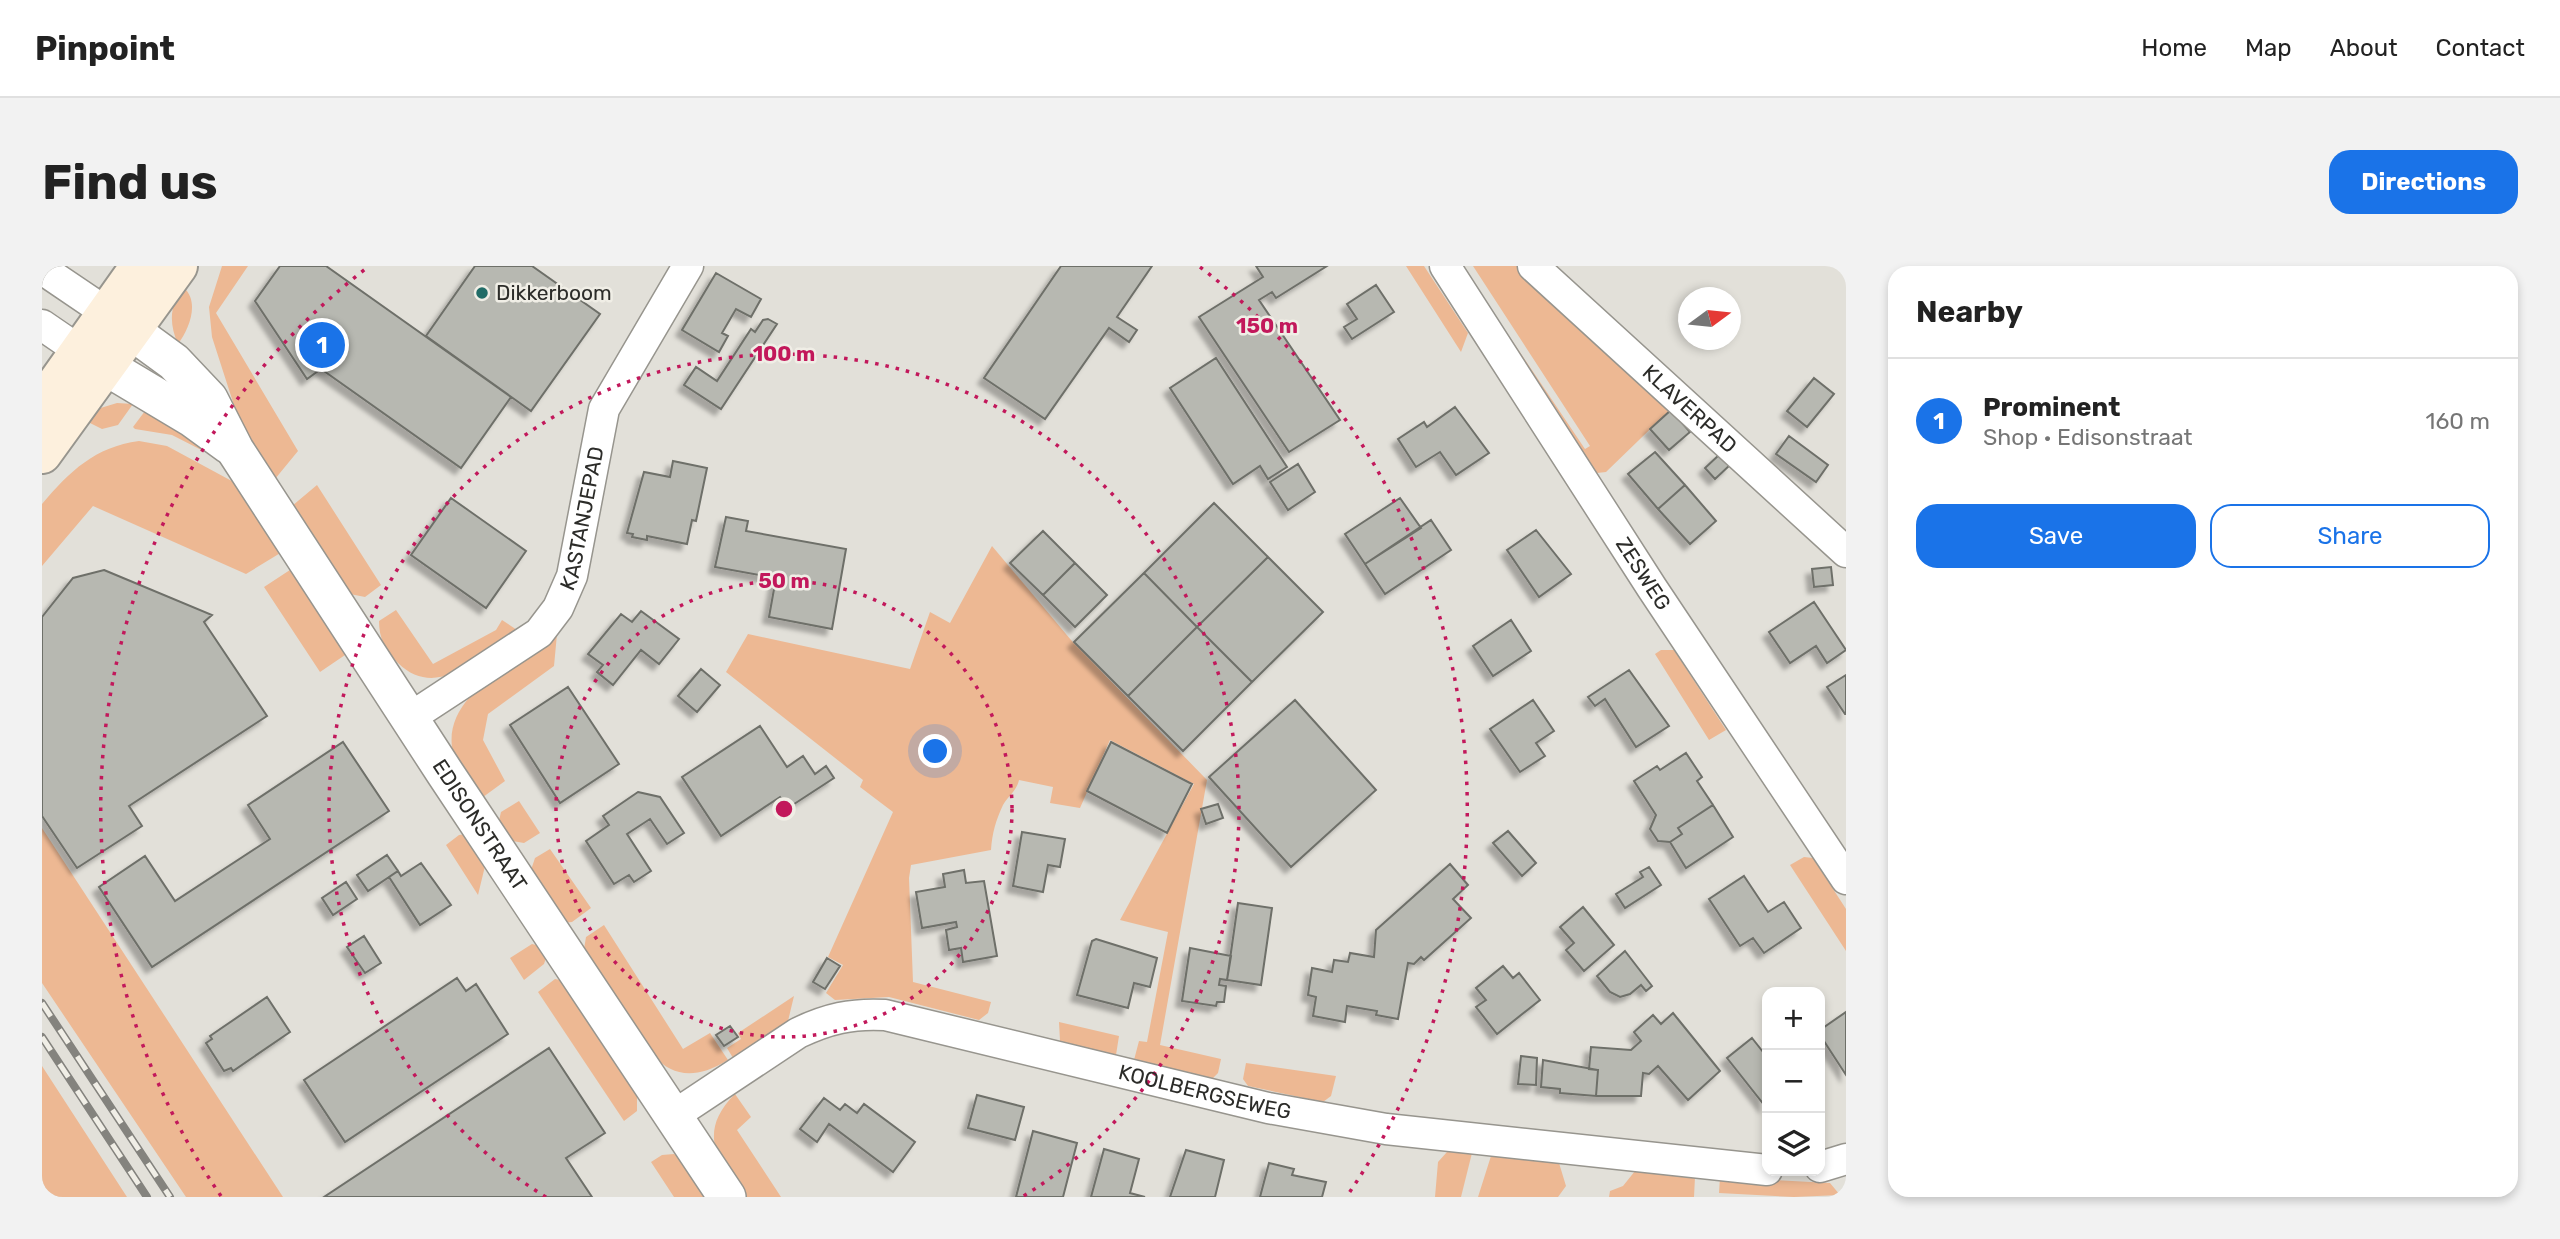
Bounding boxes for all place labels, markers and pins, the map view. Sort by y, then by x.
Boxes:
place label: Dikkerboom [496,280,612,305]
marker: Dikkerboom [474,285,490,301]
pin: 1 [299,319,345,371]
centre of rings [772,797,796,821]

